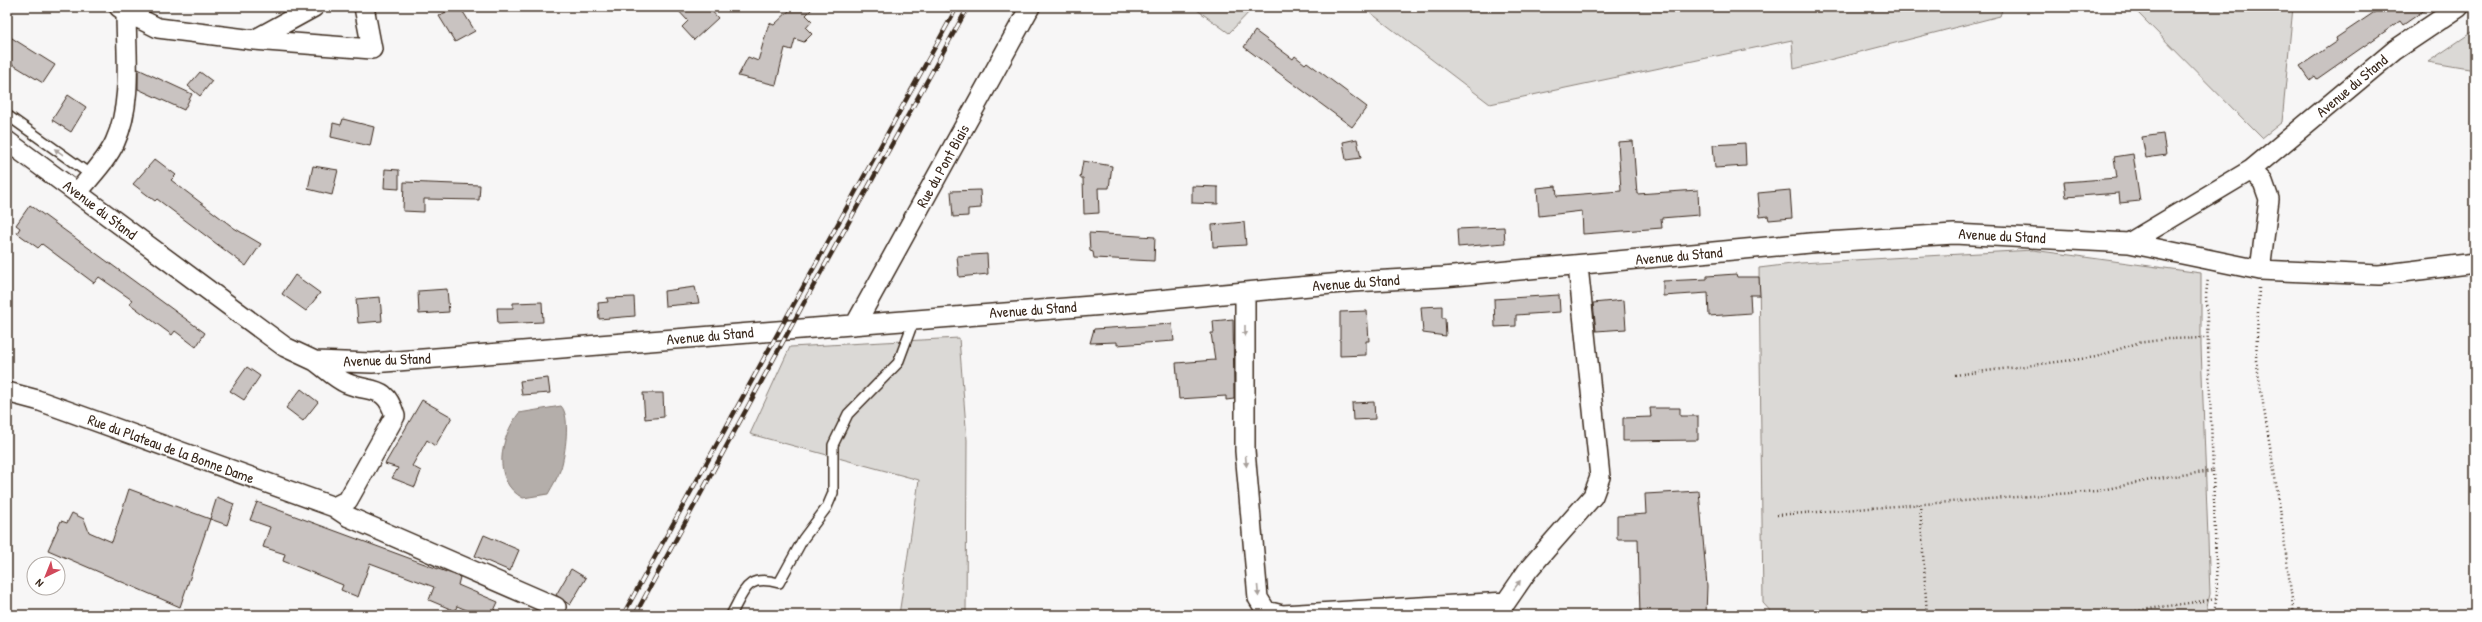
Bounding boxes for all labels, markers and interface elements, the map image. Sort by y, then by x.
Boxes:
street label: Avenue du Stand [2311,49,2392,122]
street label: Rue du Pont Biais [911,120,974,211]
one-way arrow [54,148,65,156]
street label: Avenue du Stand [59,175,142,244]
street label: Avenue du Stand [1958,223,2046,248]
street label: Avenue du Stand [1635,241,1724,270]
street label: Avenue du Stand [1312,269,1400,296]
street label: Avenue du Stand [989,296,1077,323]
street label: Avenue du Stand [666,321,755,350]
one-way arrow [1242,325,1248,338]
street label: Avenue du Stand [343,347,431,372]
street label: Rue du Plateau de la Bonne Dame [85,409,257,488]
one-way arrow [1243,455,1250,467]
north arrow [26,556,66,596]
text: N [32,576,46,590]
one-way arrow [1513,580,1521,590]
one-way arrow [1254,585,1261,597]

